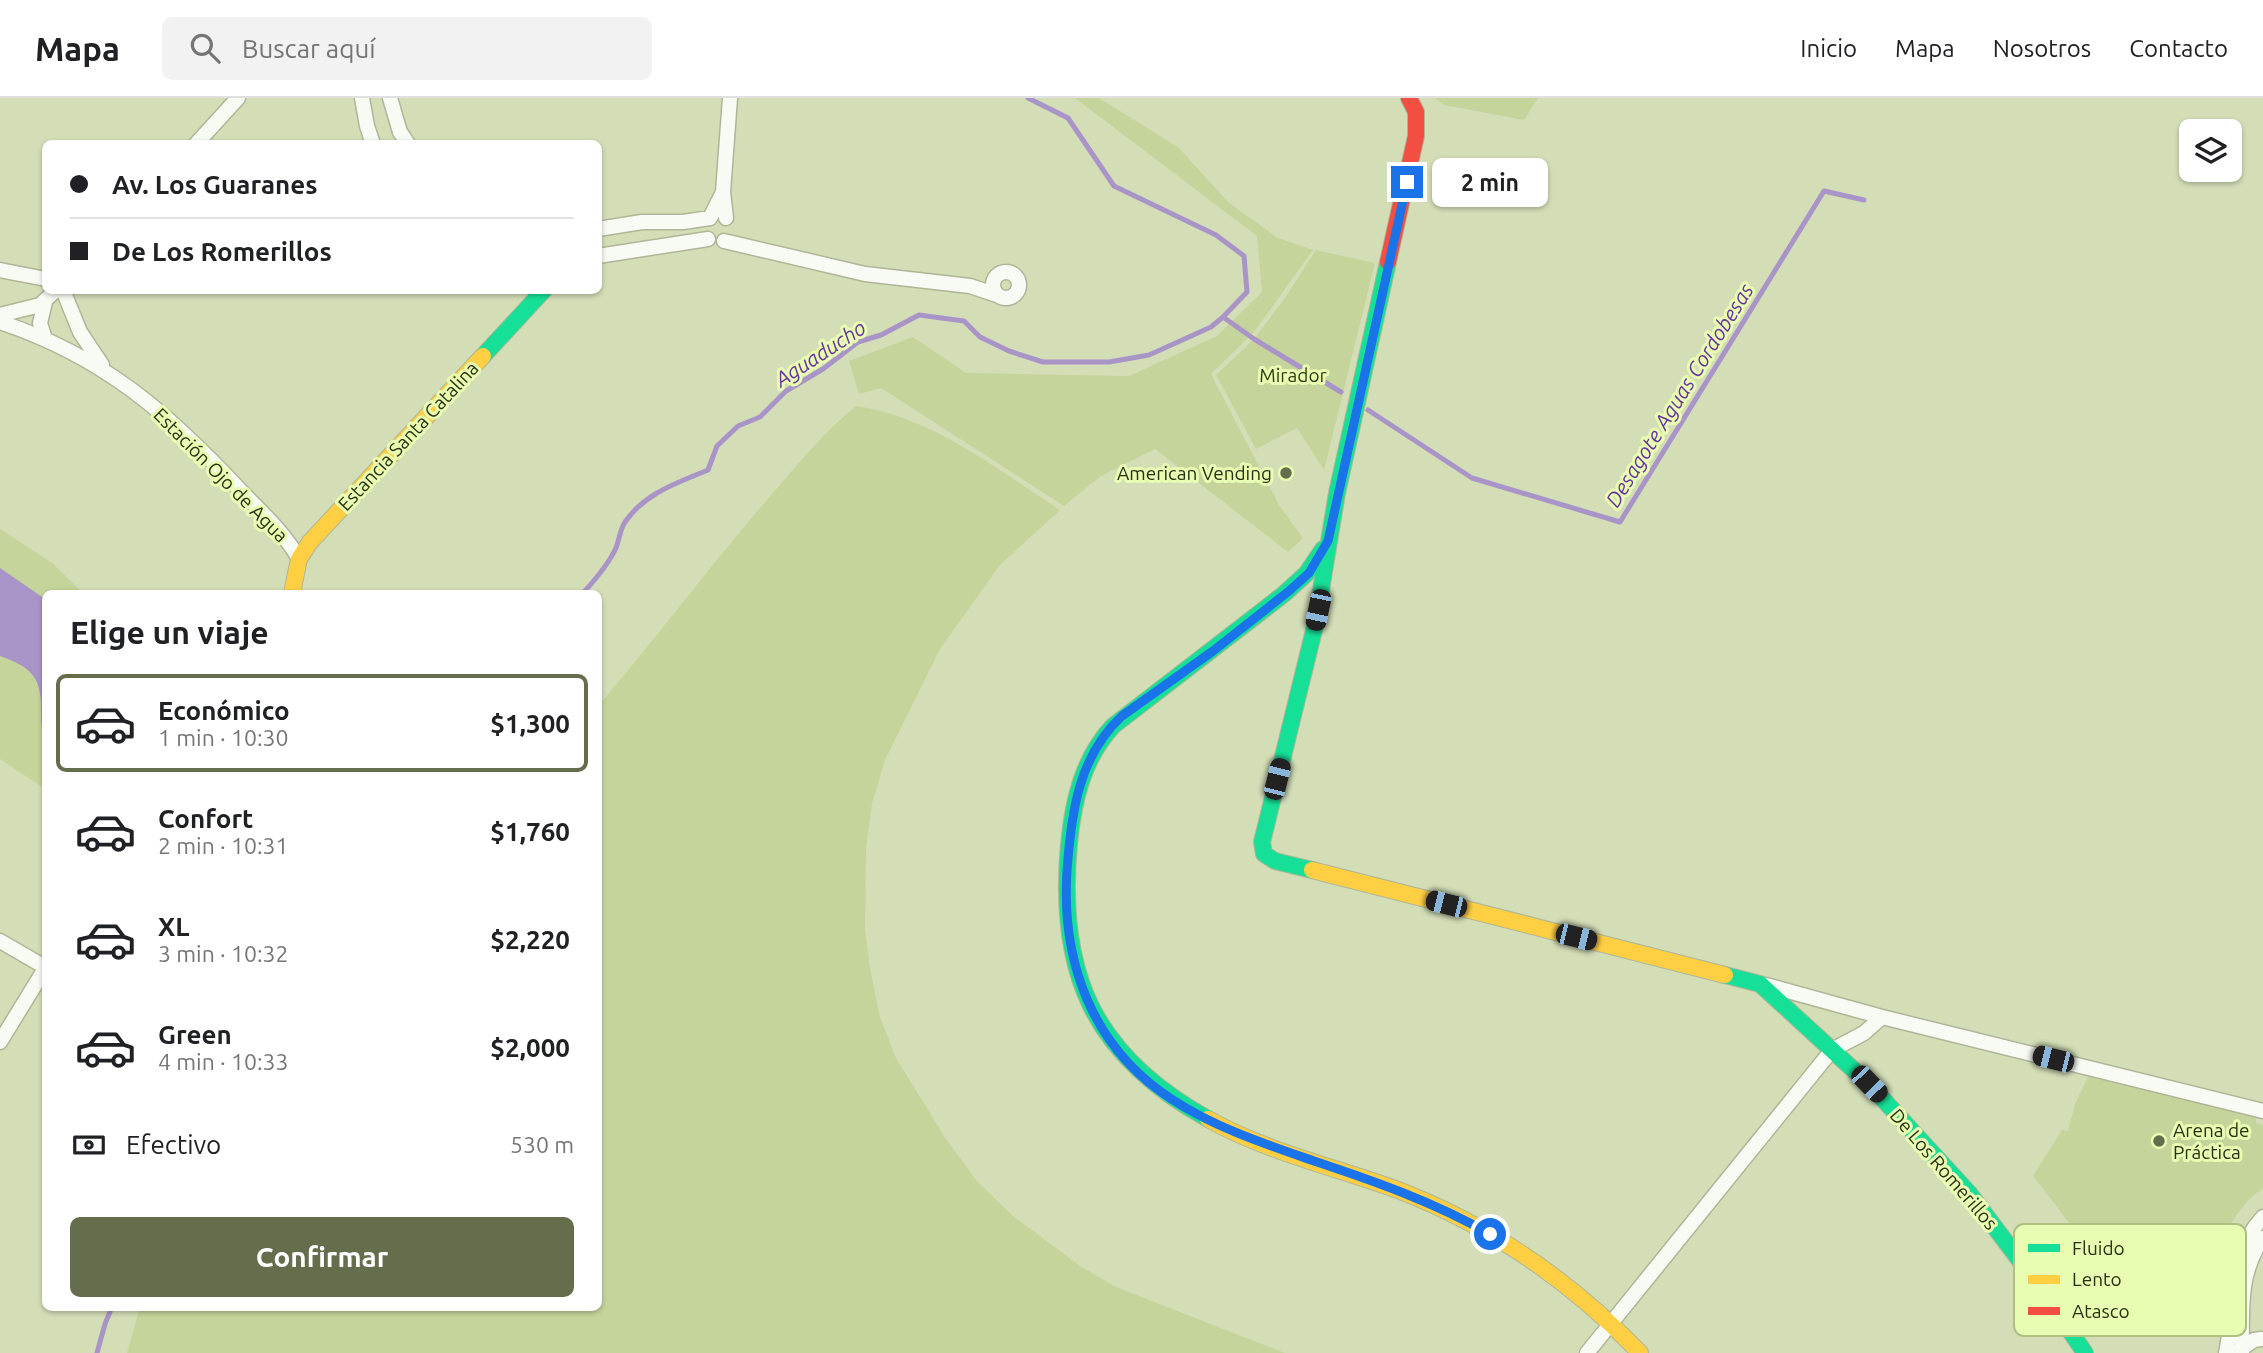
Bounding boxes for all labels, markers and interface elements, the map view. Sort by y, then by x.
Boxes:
search box [162,17,652,80]
icon: search [186,29,224,67]
text: Mapa [35,30,120,67]
text: Buscar aquí [242,34,376,63]
text: Inicio [1800,35,1857,62]
text: Mapa [1895,35,1955,62]
text: Nosotros [1993,35,2091,62]
text: Contacto [2129,35,2228,62]
map controls [2179,119,2242,182]
button: layers [2179,119,2242,182]
callout: 2 min [1432,158,1547,206]
route end [1391,166,1423,198]
text: Av. Los Guaranes [112,170,317,199]
text: 2 min [1461,170,1519,195]
text: De Los Romerillos [112,237,332,266]
water label: Desagote Aguas Cordobesas [1600,279,1758,511]
water label: Aguaducho [769,315,870,392]
street label: Estancia Santa Catalina [333,357,483,515]
park label: Mirador [1259,364,1327,386]
street label: Estación Ojo de Agua [149,403,293,547]
place label: American Vending [1117,462,1272,484]
marker: American Vending [1278,465,1294,481]
car [1304,587,1333,633]
text: Elige un viaje [70,614,269,650]
icon: car [74,692,137,755]
text: Económico [158,696,290,725]
text: $1,300 [490,709,570,738]
text: 1 min · 10:30 [158,725,289,750]
car [1262,756,1293,802]
icon: car [74,800,137,863]
text: Confort [158,804,253,833]
text: $1,760 [490,817,570,846]
text: 2 min · 10:31 [158,833,289,858]
car [1424,889,1469,919]
icon: car [74,908,137,971]
text: XL [158,912,189,941]
car [1554,922,1599,952]
text: $2,220 [490,925,570,954]
text: 3 min · 10:32 [158,941,289,966]
icon: car [74,1016,137,1079]
text: Green [158,1020,232,1049]
text: $2,000 [490,1033,570,1062]
car [2031,1044,2076,1074]
text: 4 min · 10:33 [158,1049,289,1074]
car [1847,1062,1892,1106]
street label: De Los Romerillos [1886,1104,2002,1234]
place label: Arena de Práctica [2173,1119,2250,1163]
icon: cash [70,1126,108,1164]
text: Efectivo [126,1130,221,1159]
text: 530 m [510,1132,574,1157]
marker: Arena de Práctica [2151,1133,2167,1149]
button: Confirmar [70,1217,574,1297]
route start [1474,1218,1506,1250]
legend [2014,1224,2246,1336]
text: Fluido [2072,1237,2125,1259]
text: Lento [2072,1268,2122,1290]
text: Atasco [2072,1300,2130,1322]

